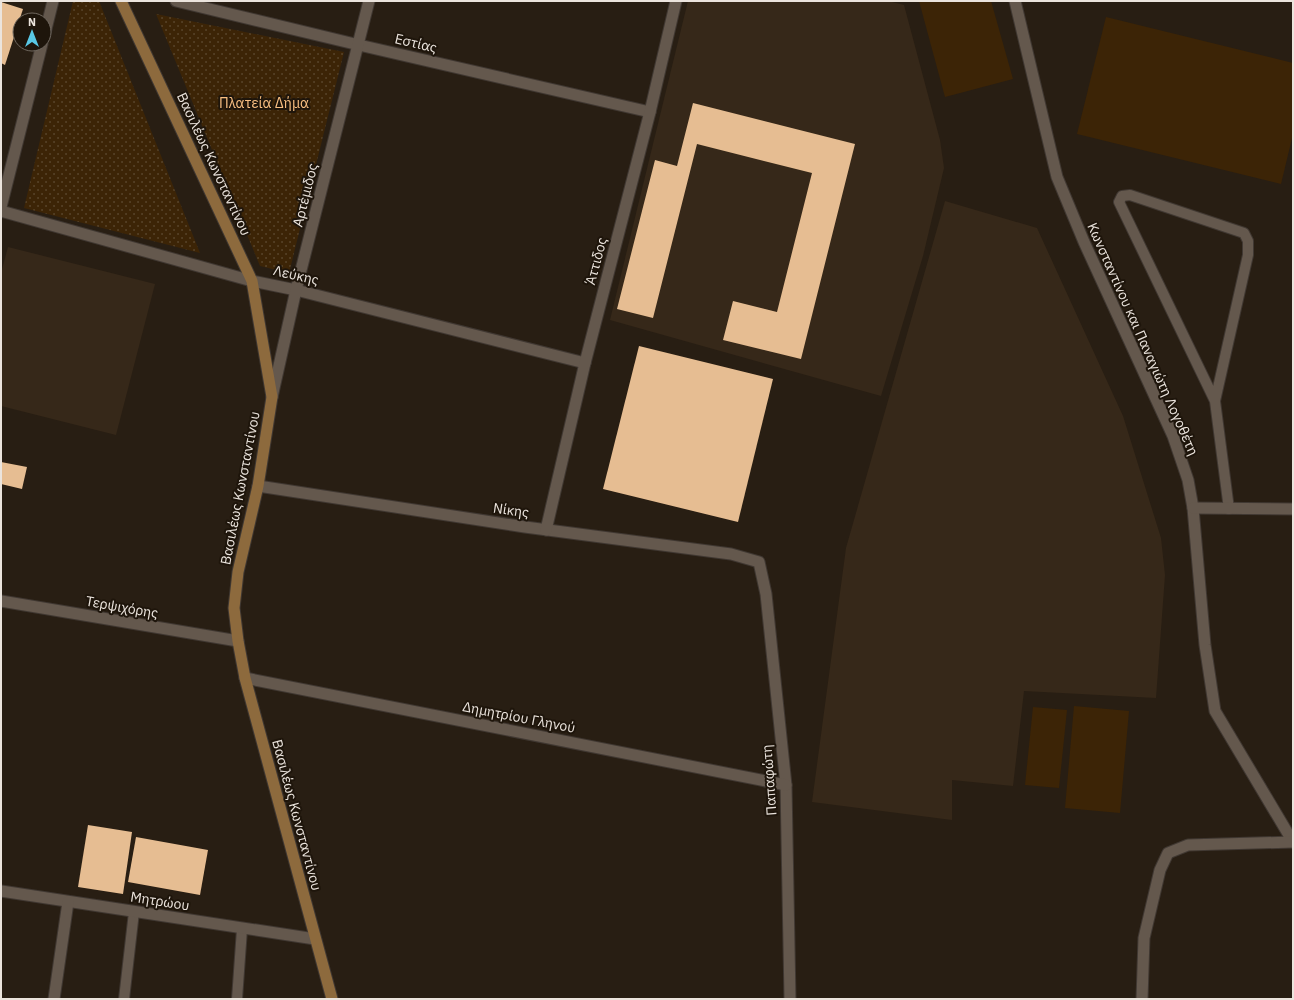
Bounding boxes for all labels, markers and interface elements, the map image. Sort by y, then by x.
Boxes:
north arrow [12,12,52,52]
text: N [28,15,36,29]
street label: Εστίας [393,29,439,57]
street label: Βασιλέως Κωνσταντίνου [173,90,255,238]
park label: Πλατεία Δήμα [219,94,309,112]
street label: Αρτέμιδος [288,161,322,229]
street label: Κωνσταντίνου και Παναγιώτη Λογοθέτη [1083,220,1203,458]
street label: Άττιδος [581,235,611,287]
street label: Λεύκης [271,261,321,289]
street label: Βασιλέως Κωνσταντίνου [216,410,264,566]
street label: Νίκης [492,499,530,521]
street label: Τερψιχόρης [84,592,160,622]
street label: Δημητρίου Γληνού [461,697,577,737]
street label: Βασιλέως Κωνσταντίνου [268,737,326,893]
street label: Παπαφώτη [758,744,780,816]
street label: Μητρώου [129,887,191,915]

